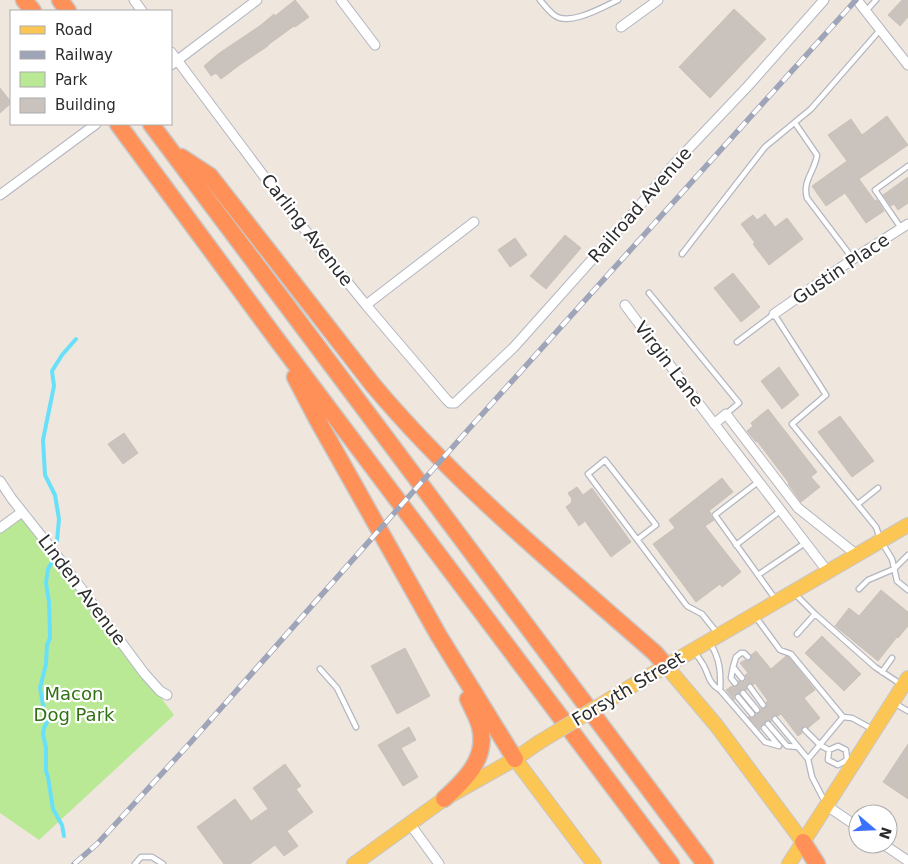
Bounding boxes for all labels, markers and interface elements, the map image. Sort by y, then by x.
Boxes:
legend [10,10,172,125]
text: Road [55,21,93,39]
text: Railway [55,46,113,64]
text: Park [55,71,88,89]
text: Building [55,96,116,114]
street label: Railroad Avenue [584,143,696,267]
street label: Carling Avenue [257,169,358,290]
street label: Gustin Place [789,229,893,309]
street label: Virgin Lane [631,317,708,410]
street label: Linden Avenue [34,530,131,649]
street label: Forsyth Street [568,647,688,730]
park label: Macon Dog Park [34,683,115,725]
north arrow [848,804,898,854]
text: N [876,825,895,841]

